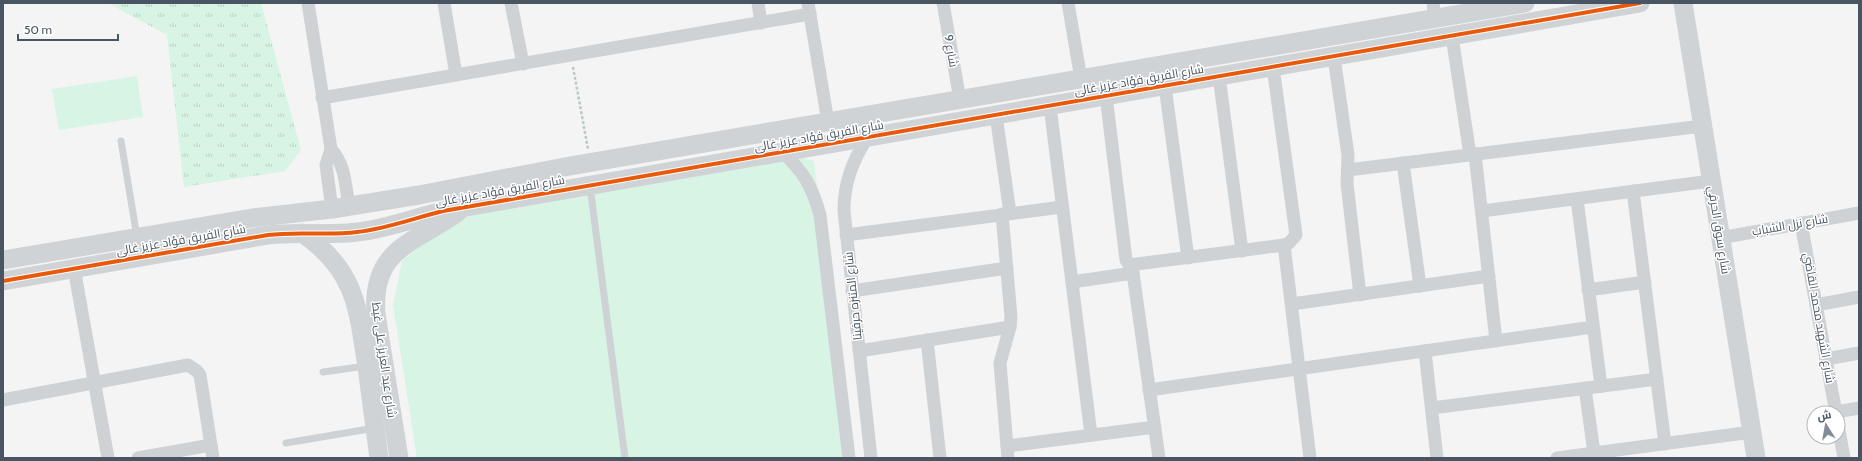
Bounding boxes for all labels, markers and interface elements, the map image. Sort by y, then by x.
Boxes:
scale bar [18,16,118,42]
text: 50 m [24,22,52,37]
street label: شارع 9 [940,33,962,69]
street label: شارع الفريق فؤاد عزيز غالى [1073,61,1205,99]
street label: شارع الفريق فؤاد عزيز غالى [753,117,885,155]
street label: شارع الفريق فؤاد عزيز غالى [434,172,566,210]
street label: شارع سوق الحرفي [1702,185,1734,275]
street label: شارع نزل الشباب [1751,210,1829,240]
street label: شارع الفريق فؤاد عزيز غالى [115,221,247,259]
street label: شارع المتنزه حرفينا [840,251,866,341]
street label: شارع الشهيد محمد القاضي [1798,251,1838,385]
street label: شارع عبد العزيز على غيط [368,301,400,419]
north arrow [1806,405,1846,445]
text: ش [1816,407,1832,423]

